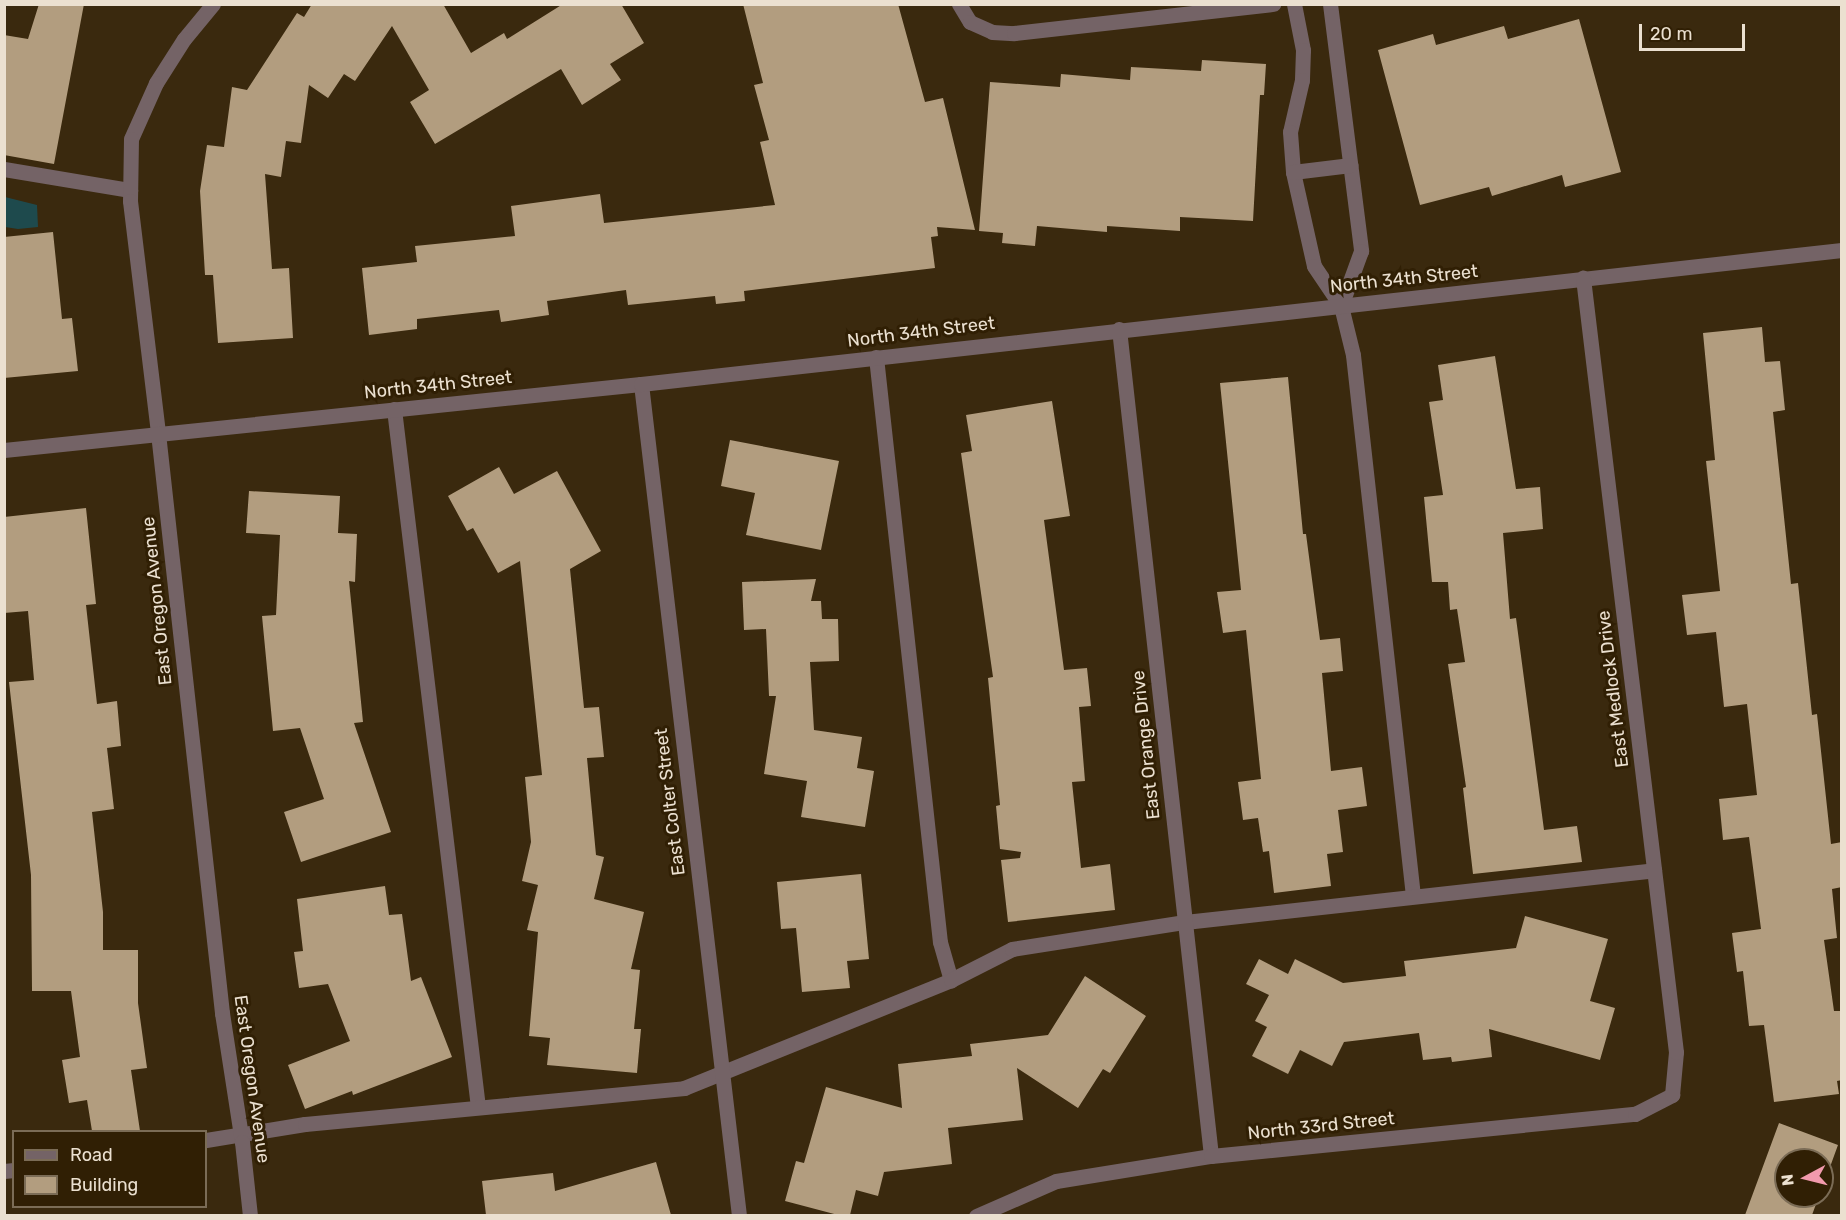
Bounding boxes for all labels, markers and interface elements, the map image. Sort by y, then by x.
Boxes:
scale bar [1642,12,1748,50]
text: 20 m [1650,23,1692,45]
street label: North 34th Street [1329,260,1479,298]
street label: North 34th Street [846,312,996,352]
street label: North 34th Street [363,366,513,404]
street label: East Oregon Avenue [137,515,177,687]
street label: East Medlock Drive [1593,609,1633,769]
street label: East Orange Drive [1127,669,1165,821]
street label: East Colter Street [650,727,690,877]
street label: East Oregon Avenue [229,993,275,1165]
street label: North 33rd Street [1247,1108,1395,1144]
legend [12,1130,207,1208]
text: Road [70,1144,113,1166]
north arrow [1774,1148,1834,1208]
text: N [1777,1173,1798,1187]
text: Building [70,1174,138,1196]

